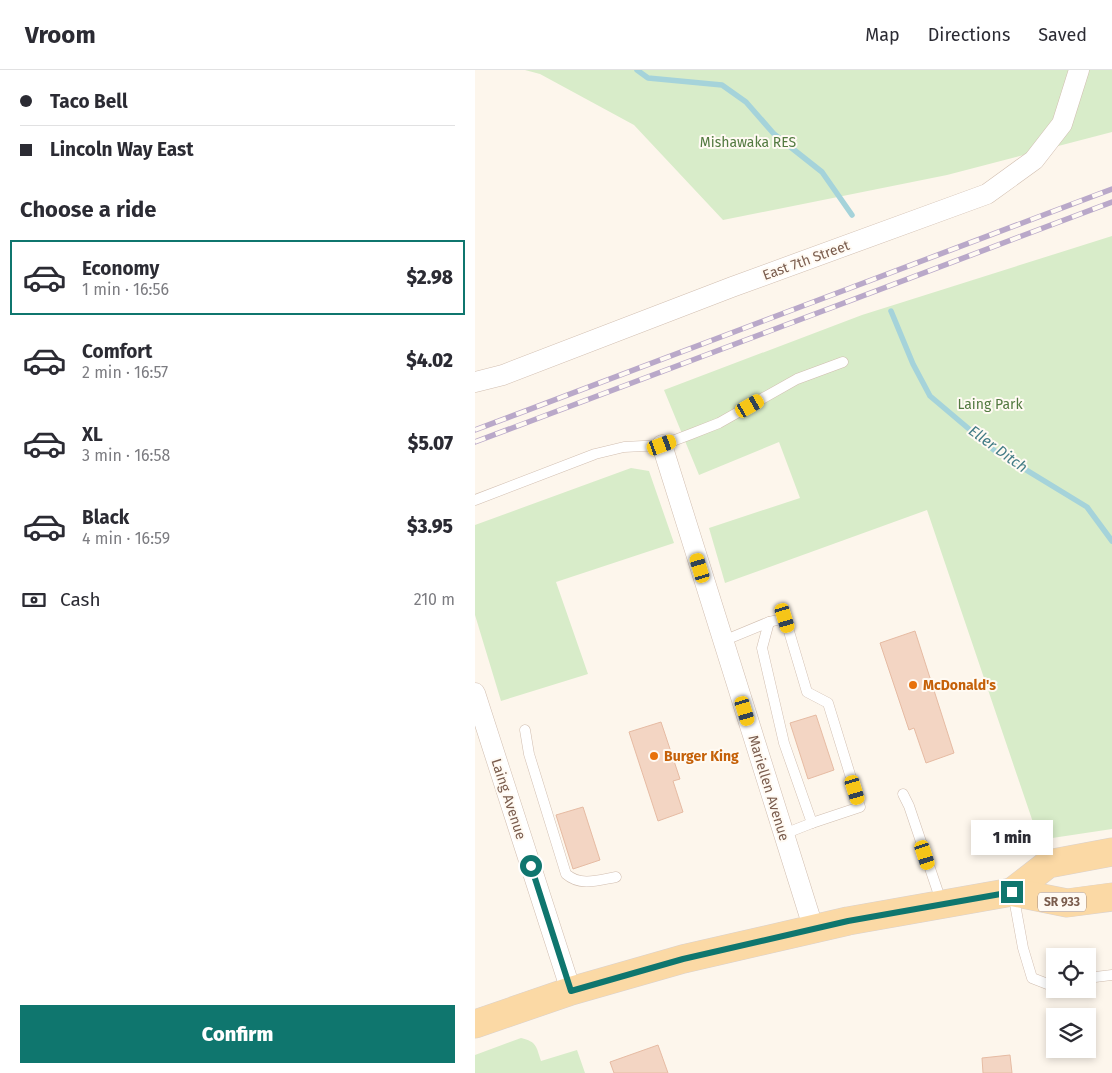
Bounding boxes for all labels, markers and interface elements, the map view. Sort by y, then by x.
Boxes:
text: Vroom [25,21,96,49]
text: Map [865,24,900,46]
text: Directions [928,24,1010,46]
text: Saved [1038,24,1087,46]
text: Taco Bell [50,90,128,113]
park label: Mishawaka RES [700,134,797,151]
text: Lincoln Way East [50,138,194,161]
text: Choose a ride [20,196,156,223]
street label: East 7th Street [760,237,853,284]
icon: car [22,255,67,300]
text: Economy [82,257,159,280]
text: $2.98 [406,266,453,289]
text: 1 min · 16:56 [82,280,169,299]
icon: car [22,338,67,383]
text: Comfort [82,340,152,363]
text: $4.02 [406,349,453,372]
text: 2 min · 16:57 [82,363,168,382]
car [733,392,766,420]
park label: Laing Park [957,396,1023,413]
icon: car [22,421,67,466]
water label: Eller Ditch [965,422,1031,476]
text: XL [82,423,103,446]
text: $5.07 [408,432,453,455]
car [645,433,678,457]
text: 3 min · 16:58 [82,446,170,465]
icon: car [22,504,67,549]
text: Black [82,506,129,529]
text: $3.95 [407,515,453,538]
text: 4 min · 16:59 [82,529,170,548]
car [688,551,711,585]
icon: cash [20,586,48,614]
text: Cash [60,588,101,611]
text: 210 m [414,590,455,609]
car [773,601,796,635]
place label: McDonald's [923,677,996,694]
marker: McDonald's [907,679,919,691]
car [733,694,756,728]
street label: Mariellen Avenue [744,733,793,843]
place label: Burger King [664,748,739,765]
marker: Burger King [648,750,660,762]
street label: Laing Avenue [487,757,530,842]
car [843,773,866,807]
callout: 1 min [971,820,1053,854]
text: 1 min [993,828,1031,847]
car [913,838,936,872]
route start [520,855,542,877]
route end [1001,881,1023,903]
road number: SR 933 [1038,892,1086,912]
map controls [1046,948,1096,1058]
button: locate [1046,948,1096,998]
button: Confirm [20,1005,455,1063]
button: layers [1046,1008,1096,1058]

